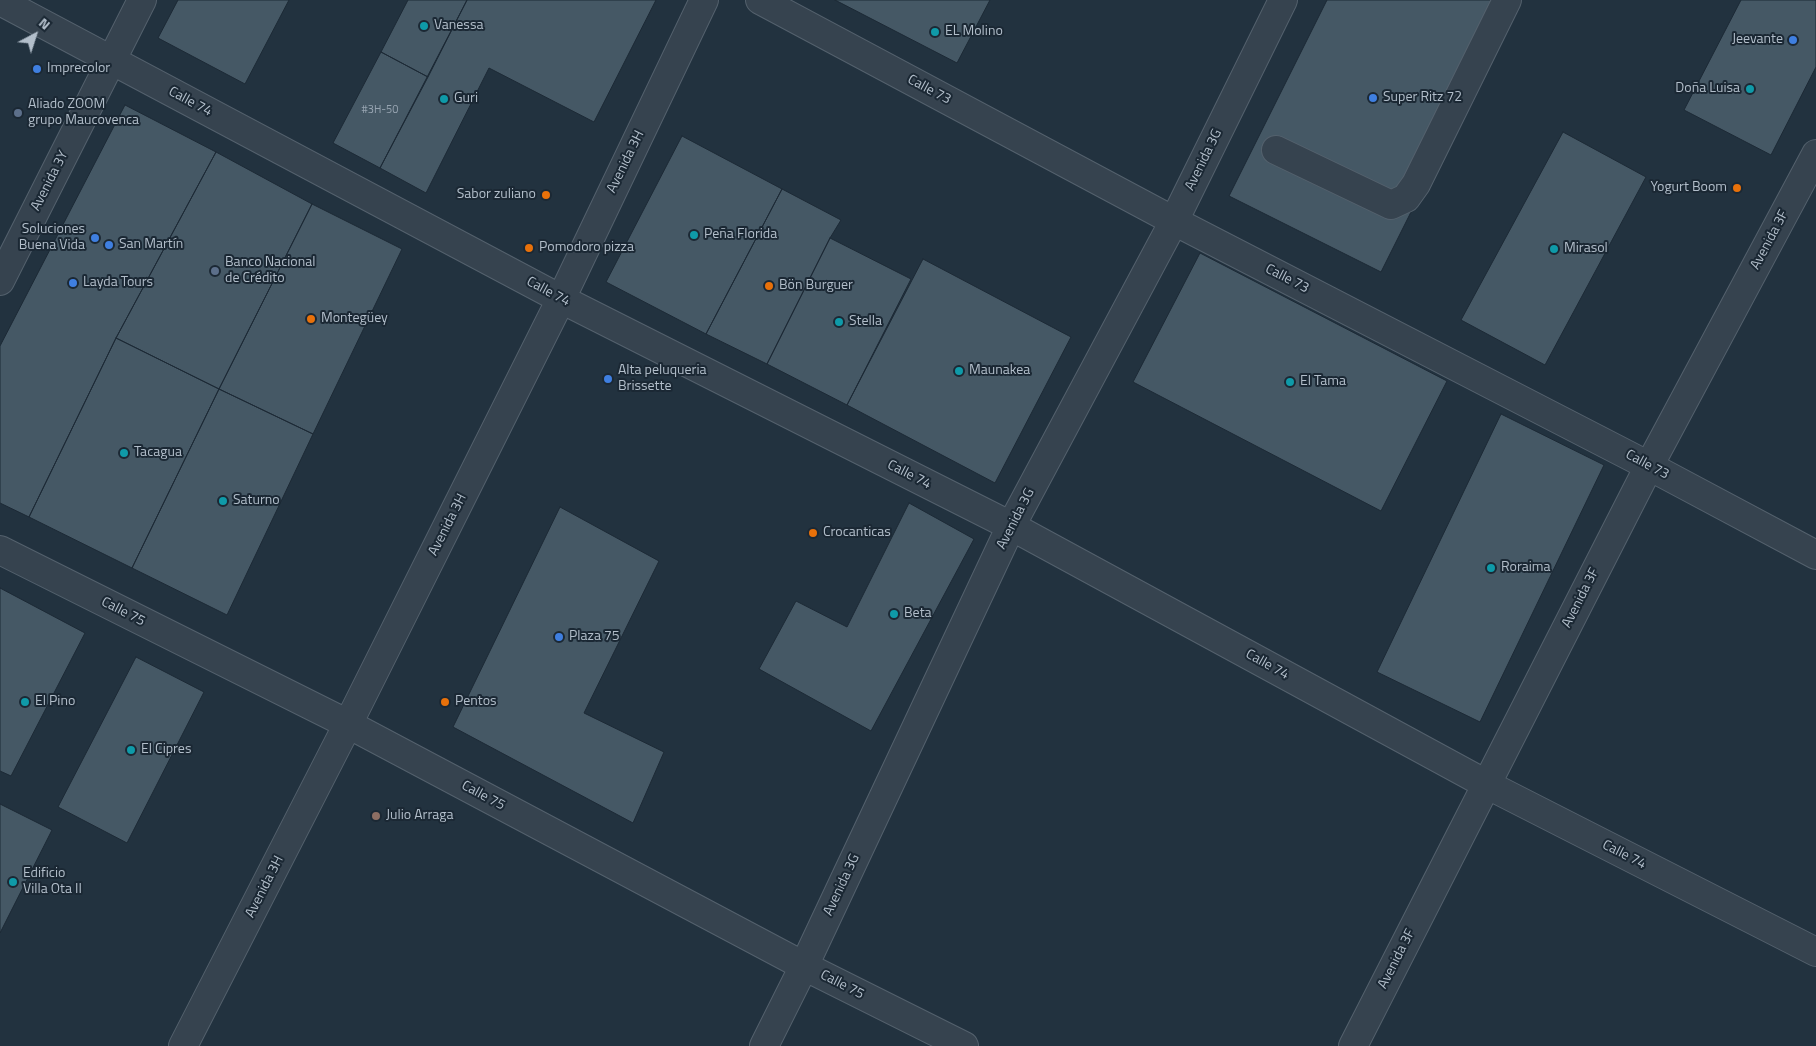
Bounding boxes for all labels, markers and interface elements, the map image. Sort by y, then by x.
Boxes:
north arrow [10,10,60,60]
text: N [34,12,55,34]
place label: Vanessa [434,18,483,34]
marker: Vanessa [418,20,430,32]
place label: EL Molino [945,24,1003,40]
marker: EL Molino [929,26,941,38]
place label: Jeevante [1732,32,1783,48]
marker: Jeevante [1787,34,1799,46]
place label: Imprecolor [47,61,110,77]
marker: Imprecolor [31,63,43,75]
street label: Calle 73 [904,72,954,108]
place label: Doña Luisa [1675,81,1740,97]
marker: Doña Luisa [1744,83,1756,95]
street label: Calle 74 [165,84,215,120]
place label: Super Ritz 72 [1383,90,1462,106]
place label: Guri [454,91,478,107]
marker: Super Ritz 72 [1367,92,1379,104]
marker: Guri [438,93,450,105]
place label: Aliado ZOOM grupo Maucovenca [28,97,139,130]
house number: #3H-50 [362,103,398,117]
marker: Aliado ZOOM grupo Maucovenca [12,107,24,119]
street label: Avenida 3G [1182,127,1226,193]
street label: Avenida 3H [604,128,648,196]
street label: Avenida 3Y [28,148,72,214]
place label: Yogurt Boom [1650,180,1727,196]
marker: Yogurt Boom [1731,182,1743,194]
place label: Sabor zuliano [457,187,536,203]
marker: Sabor zuliano [540,189,552,201]
street label: Avenida 3F [1747,207,1793,273]
place label: Soluciones Buena Vida [19,222,85,254]
place label: Peña Florida [704,227,777,243]
marker: Peña Florida [688,229,700,241]
marker: Soluciones Buena Vida [89,232,101,244]
place label: San Martín [119,237,183,253]
marker: San Martín [103,239,115,251]
place label: Pomodoro pizza [539,240,634,256]
place label: Mirasol [1564,241,1608,257]
marker: Pomodoro pizza [523,242,535,254]
marker: Mirasol [1548,243,1560,255]
place label: Banco Nacional de Crédito [225,255,315,288]
street label: Calle 73 [1262,261,1312,297]
marker: Banco Nacional de Crédito [209,265,221,277]
street label: Calle 74 [523,274,573,310]
place label: Layda Tours [83,275,153,291]
marker: Layda Tours [67,277,79,289]
place label: Bön Burguer [779,278,853,294]
marker: Bön Burguer [763,280,775,292]
place label: Montegüey [321,311,388,327]
marker: Montegüey [305,313,317,325]
place label: Stella [849,314,882,330]
marker: Stella [833,316,845,328]
place label: Alta peluqueria Brissette [618,363,706,396]
place label: Maunakea [969,363,1030,379]
marker: Maunakea [953,365,965,377]
marker: Alta peluqueria Brissette [602,373,614,385]
place label: El Tama [1300,374,1346,390]
marker: El Tama [1284,376,1296,388]
place label: Tacagua [134,445,182,461]
marker: Tacagua [118,447,130,459]
street label: Calle 73 [1622,447,1672,483]
street label: Calle 74 [884,457,934,493]
street label: Avenida 3G [993,486,1039,552]
street label: Avenida 3H [425,491,471,559]
place label: Saturno [233,493,280,509]
marker: Saturno [217,495,229,507]
place label: Crocanticas [823,525,891,541]
marker: Crocanticas [807,527,819,539]
place label: Roraima [1501,560,1551,576]
marker: Roraima [1485,562,1497,574]
street label: Avenida 3F [1559,565,1603,631]
street label: Calle 75 [98,594,148,630]
place label: Beta [904,606,932,622]
marker: Beta [888,608,900,620]
place label: Plaza 75 [569,629,620,645]
marker: Plaza 75 [553,631,565,643]
street label: Calle 74 [1242,646,1292,684]
place label: El Pino [35,694,75,710]
place label: Pentos [455,694,497,710]
marker: El Pino [19,696,31,708]
marker: Pentos [439,696,451,708]
place label: El Cipres [141,742,191,758]
marker: El Cipres [125,744,137,756]
street label: Calle 75 [458,778,508,814]
place label: Julio Arraga [386,808,454,824]
marker: Julio Arraga [370,810,382,822]
street label: Calle 74 [1599,837,1649,873]
street label: Avenida 3G [820,851,864,919]
street label: Avenida 3H [242,853,288,921]
place label: Edificio Villa Ota II [23,866,82,899]
marker: Edificio Villa Ota II [7,876,19,888]
street label: Avenida 3F [1375,926,1419,992]
street label: Calle 75 [817,967,867,1003]

